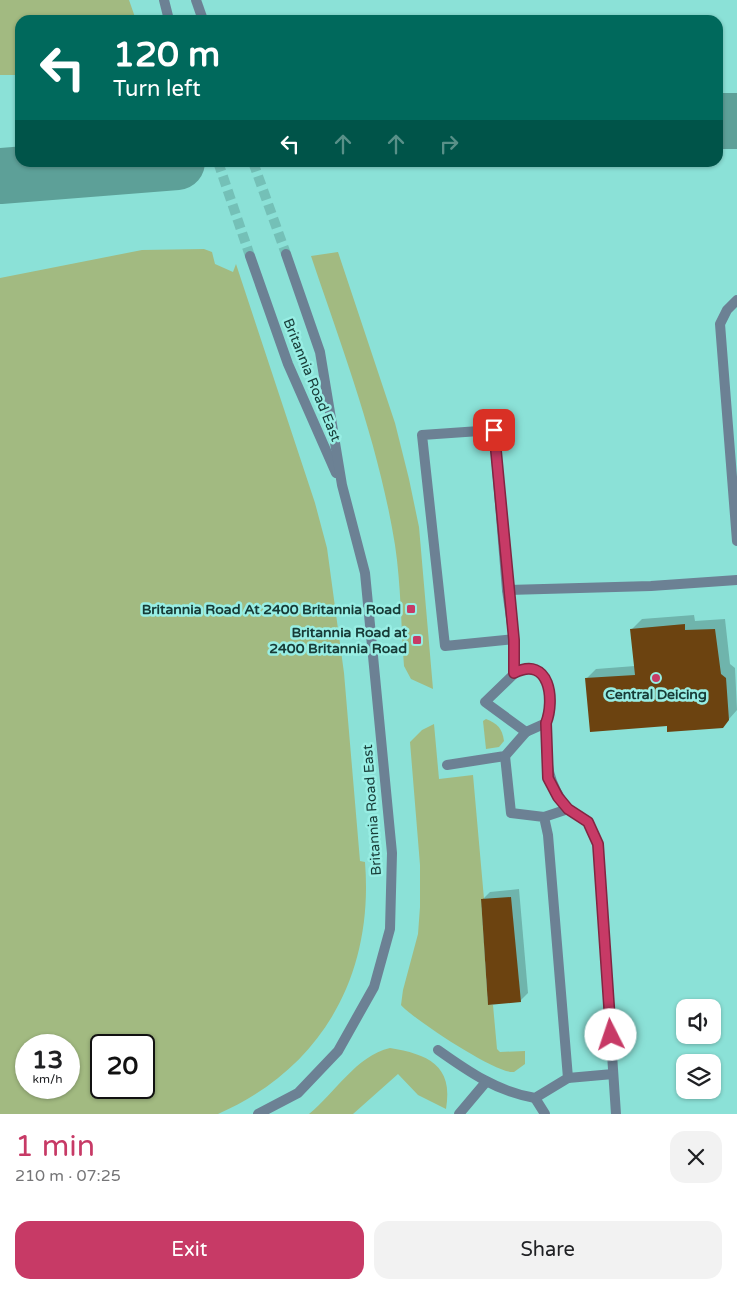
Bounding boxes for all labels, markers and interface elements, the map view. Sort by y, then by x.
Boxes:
text: 120 m [113,34,220,76]
icon: left [30,35,95,100]
text: Turn left [113,76,201,102]
icon: left [276,130,304,158]
icon: ahead [329,130,357,158]
icon: ahead [382,130,410,158]
icon: right [435,130,463,158]
street label: Britannia Road East [280,316,345,445]
pin [473,409,515,451]
icon: arrive [480,416,508,444]
place label: Britannia Road At 2400 Britannia Road [142,601,401,618]
marker: Britannia Road At 2400 Britannia Road [405,603,417,615]
place label: Britannia Road at 2400 Britannia Road [269,624,408,657]
marker: Britannia Road at 2400 Britannia Road [411,634,423,646]
marker: Central Deicing [650,672,662,684]
place label: Central Deicing [605,686,707,703]
street label: Britannia Road East [359,743,385,876]
map controls [676,999,721,1099]
button: sound [676,999,721,1044]
position arrow [584,1008,636,1060]
speed limit sign: 20 [90,1034,155,1099]
text: 13 [32,1045,63,1075]
button: layers [676,1054,721,1099]
text: km/h [32,1072,63,1086]
text: 1 min [15,1128,95,1165]
button: close [670,1131,722,1183]
text: 210 m · 07:25 [15,1166,121,1186]
button: Exit [15,1221,364,1279]
button: Share [374,1221,722,1279]

